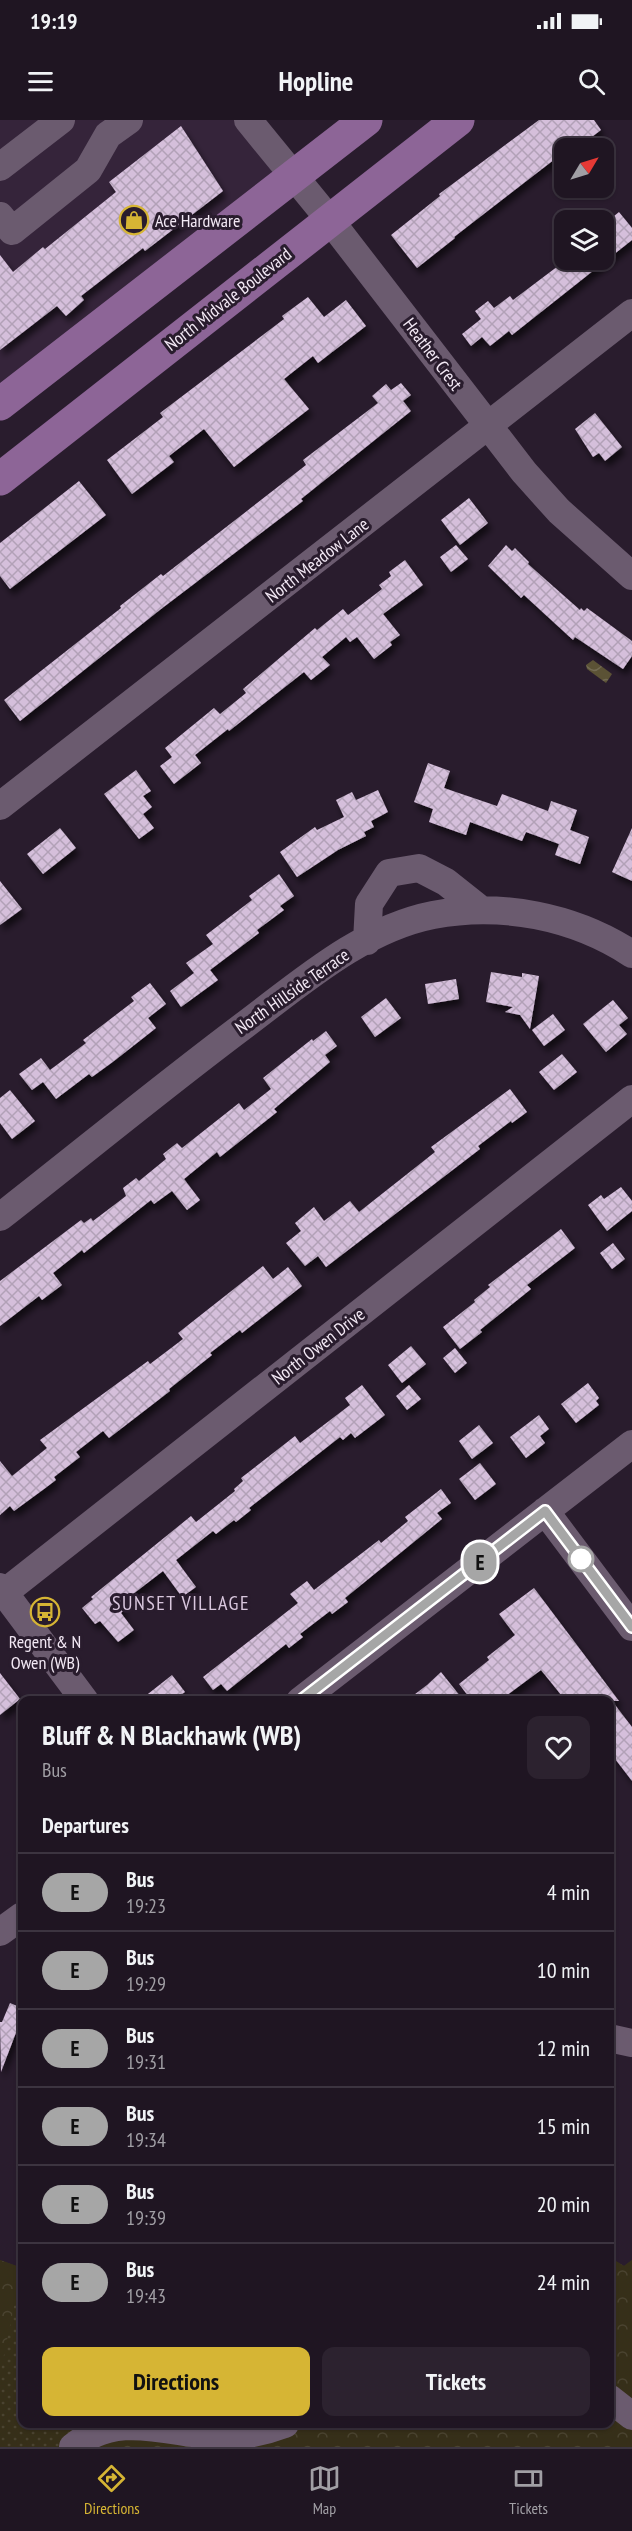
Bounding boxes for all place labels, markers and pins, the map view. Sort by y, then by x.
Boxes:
shop icon: Ace Hardware [118,204,150,236]
place label: Ace Hardware [155,209,240,232]
unlabelled marker [568,1546,594,1572]
bus stop icon: Regent & N Owen (WB) [29,1596,61,1628]
place label: Regent & N Owen (WB) [9,1630,81,1674]

